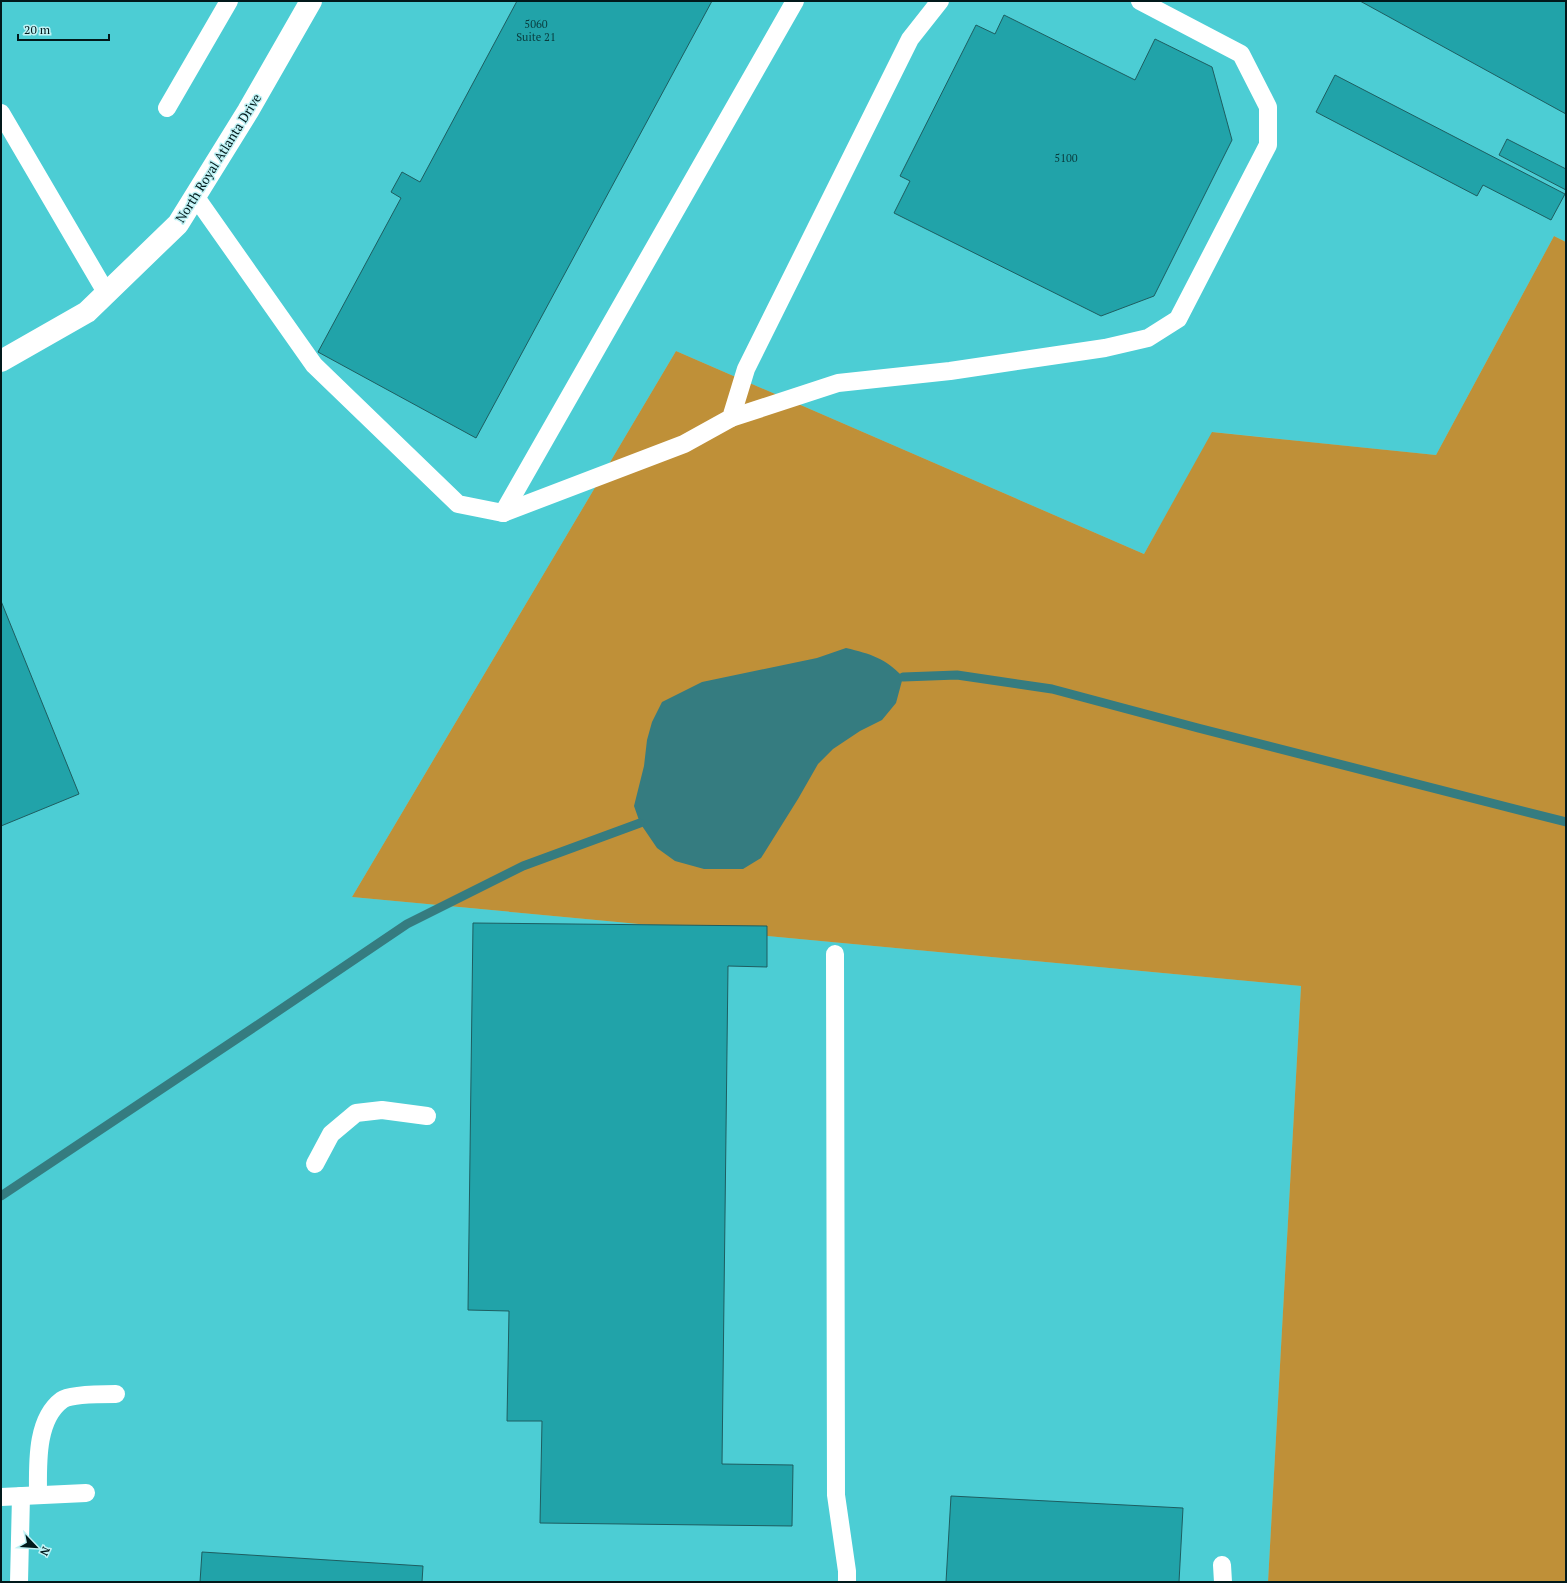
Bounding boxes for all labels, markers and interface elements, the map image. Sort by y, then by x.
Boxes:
scale bar [18,16,109,42]
house number: 5060 Suite 21 [516,17,556,44]
text: 20 m [24,22,51,37]
street label: North Royal Atlanta Drive [171,90,265,226]
house number: 5100 [1054,151,1078,165]
north arrow [16,1527,56,1567]
text: N [37,1544,53,1559]

